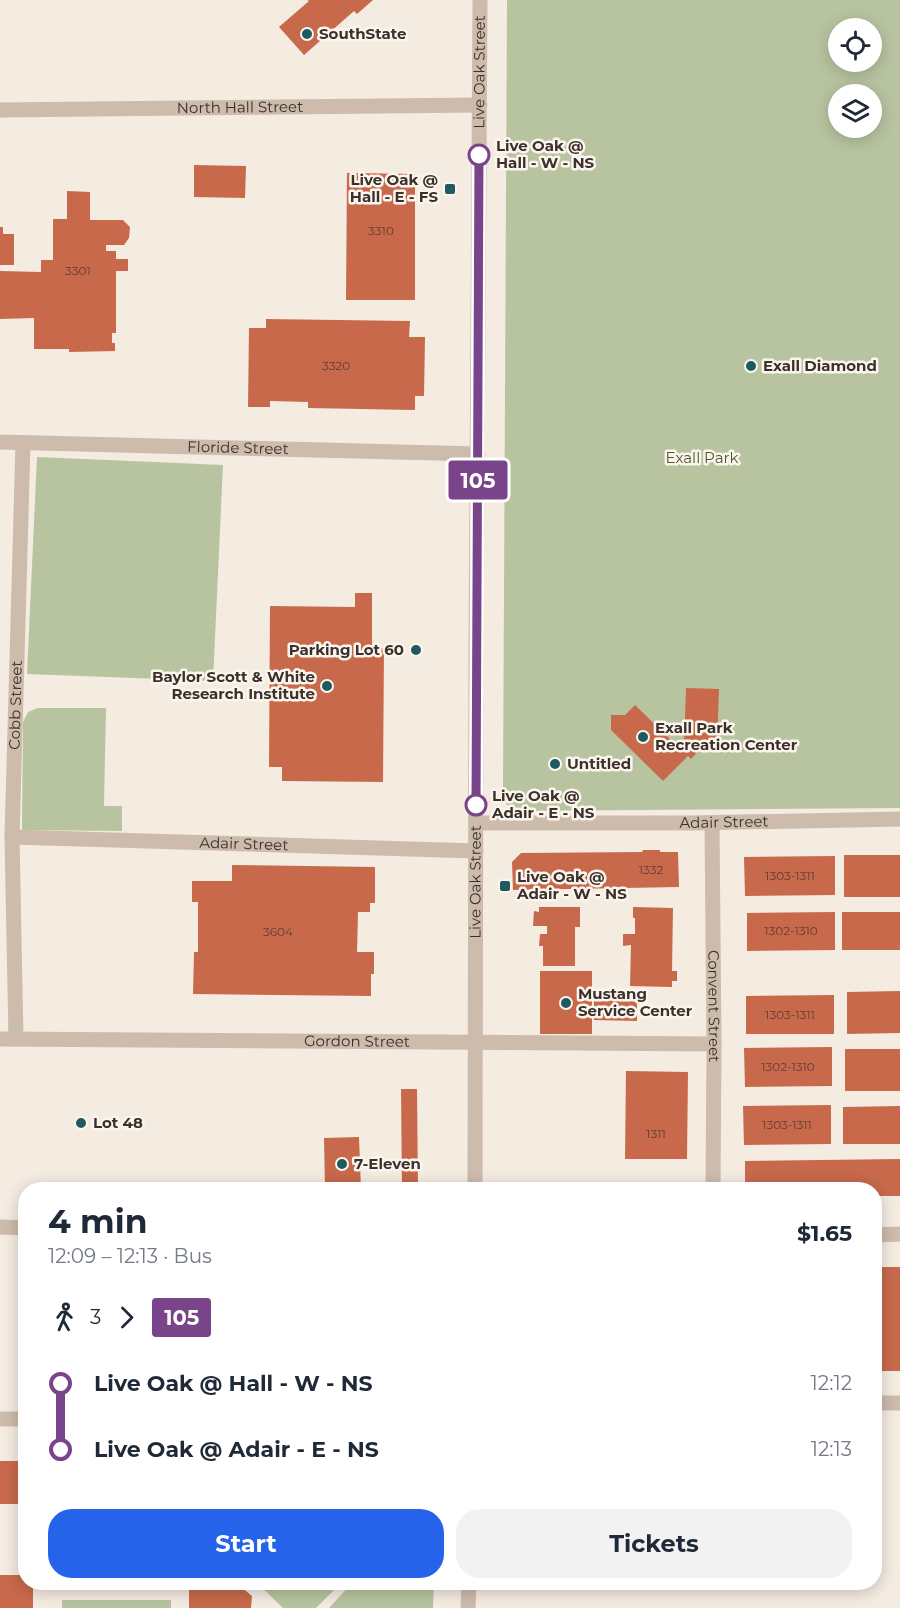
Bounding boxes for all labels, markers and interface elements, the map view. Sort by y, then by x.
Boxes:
street label: Live Oak Street [469,15,489,129]
map controls [828,18,882,138]
button: locate [828,18,882,72]
place label: SouthState [319,24,406,43]
marker: SouthState [300,27,314,41]
button: layers [828,84,882,138]
street label: North Hall Street [177,97,303,117]
place label: Live Oak @ Hall - W - NS [496,136,595,172]
marker: Live Oak @ Hall - W - NS [468,144,490,166]
place label: Live Oak @ Hall - E - FS [350,170,438,206]
marker: Live Oak @ Hall - E - FS [443,182,457,196]
house number: 3310 [368,223,394,238]
house number: 3301 [65,263,91,278]
place label: Exall Diamond [763,356,877,375]
house number: 3320 [322,358,350,373]
marker: Exall Diamond [744,359,758,373]
street label: Floride Street [187,437,289,458]
park label: Exall Park [666,448,738,467]
line badge: 105 [444,460,512,500]
text: 105 [461,468,496,493]
place label: Parking Lot 60 [289,640,404,659]
marker: Parking Lot 60 [409,643,423,657]
street label: Cobb Street [4,660,26,750]
place label: Baylor Scott & White Research Institute [152,667,315,703]
marker: Baylor Scott & White Research Institute [320,679,334,693]
place label: Exall Park Recreation Center [655,718,798,754]
marker: Exall Park Recreation Center [636,730,650,744]
place label: Untitled [567,754,631,773]
marker: Untitled [548,757,562,771]
place label: Live Oak @ Adair - E - NS [491,786,595,822]
marker: Live Oak @ Adair - E - NS [465,794,487,816]
street label: Adair Street [679,812,769,832]
street label: Live Oak Street [465,825,485,939]
street label: Adair Street [199,833,289,854]
house number: 1332 [639,862,663,877]
place label: Live Oak @ Adair - W - NS [516,867,627,903]
house number: 1303-1311 [765,868,815,883]
marker: Live Oak @ Adair - W - NS [498,879,512,893]
house number: 1302-1310 [764,923,818,938]
house number: 3604 [263,924,293,939]
street label: Convent Street [704,950,724,1062]
place label: Mustang Service Center [578,984,693,1020]
marker: Mustang Service Center [559,996,573,1010]
house number: 1303-1311 [765,1007,815,1022]
street label: Gordon Street [304,1031,410,1051]
house number: 1302-1310 [761,1059,815,1074]
place label: Lot 48 [93,1113,143,1132]
marker: Lot 48 [74,1116,88,1130]
house number: 1303-1311 [762,1117,812,1132]
house number: 1311 [646,1126,666,1141]
place label: 7-Eleven [354,1154,421,1173]
marker: 7-Eleven [335,1157,349,1171]
text: 4 min [48,1201,147,1241]
text: $1.65 [797,1220,852,1247]
text: 12:09 – 12:13 · Bus [48,1244,212,1268]
icon: walk [48,1301,81,1334]
icon: forward [110,1301,143,1334]
text: 3 [90,1305,101,1329]
text: 105 [164,1305,199,1330]
text: Live Oak @ Hall - W - NS [94,1370,373,1397]
text: 12:12 [811,1371,852,1395]
text: Live Oak @ Adair - E - NS [94,1436,379,1463]
text: 12:13 [811,1437,852,1461]
button: Start [48,1509,444,1578]
button: Tickets [456,1509,852,1578]

